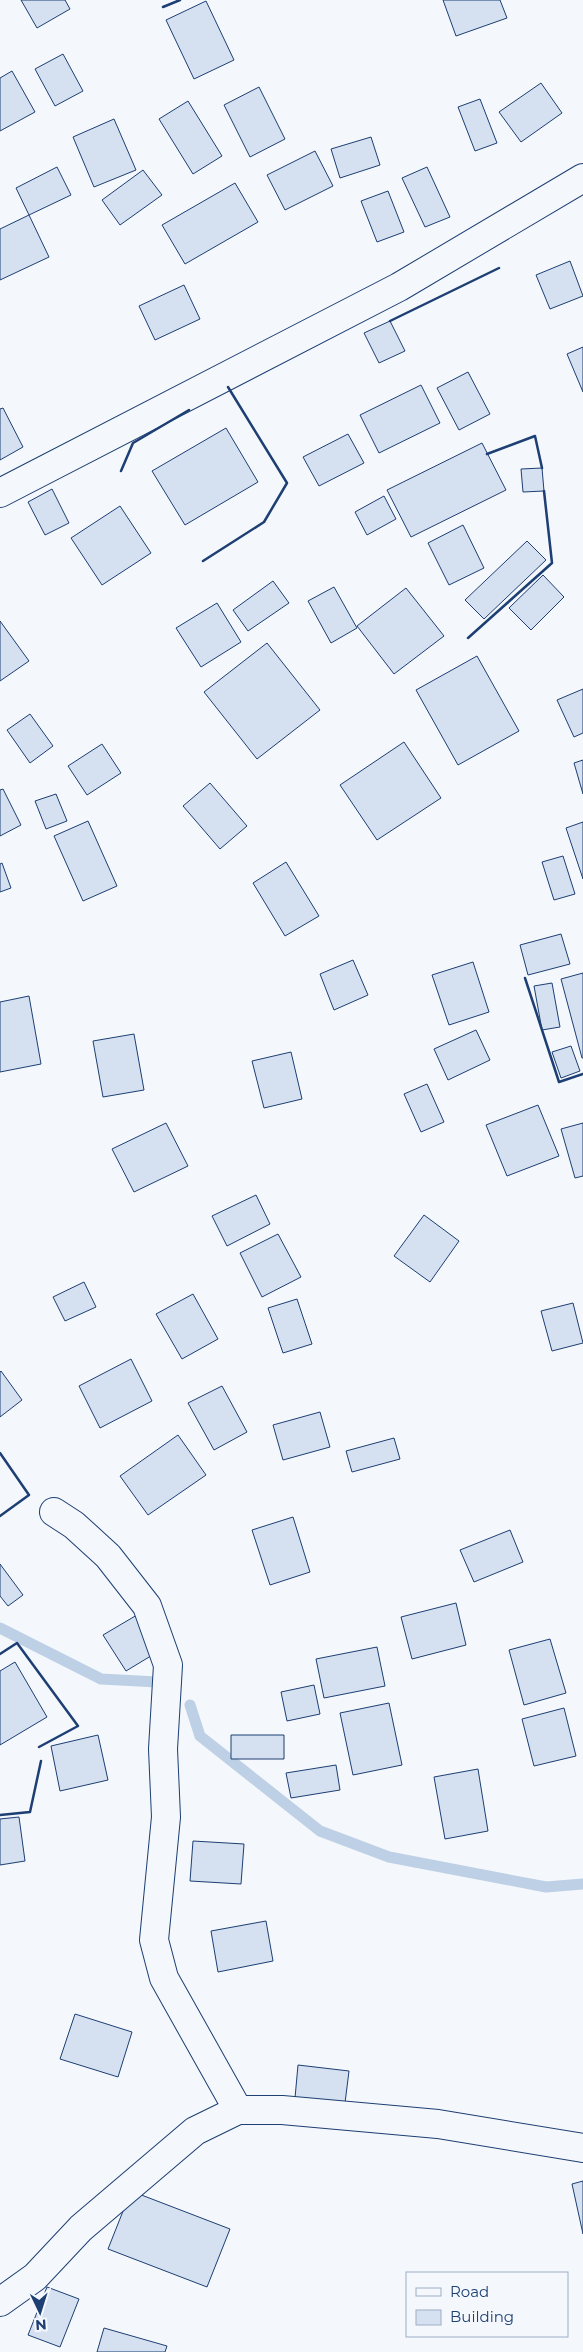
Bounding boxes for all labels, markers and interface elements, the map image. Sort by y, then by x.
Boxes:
legend [406,2272,568,2337]
text: Road [450,2282,489,2301]
north arrow [15,2287,65,2337]
text: Building [450,2307,514,2326]
text: N [35,2316,47,2334]

